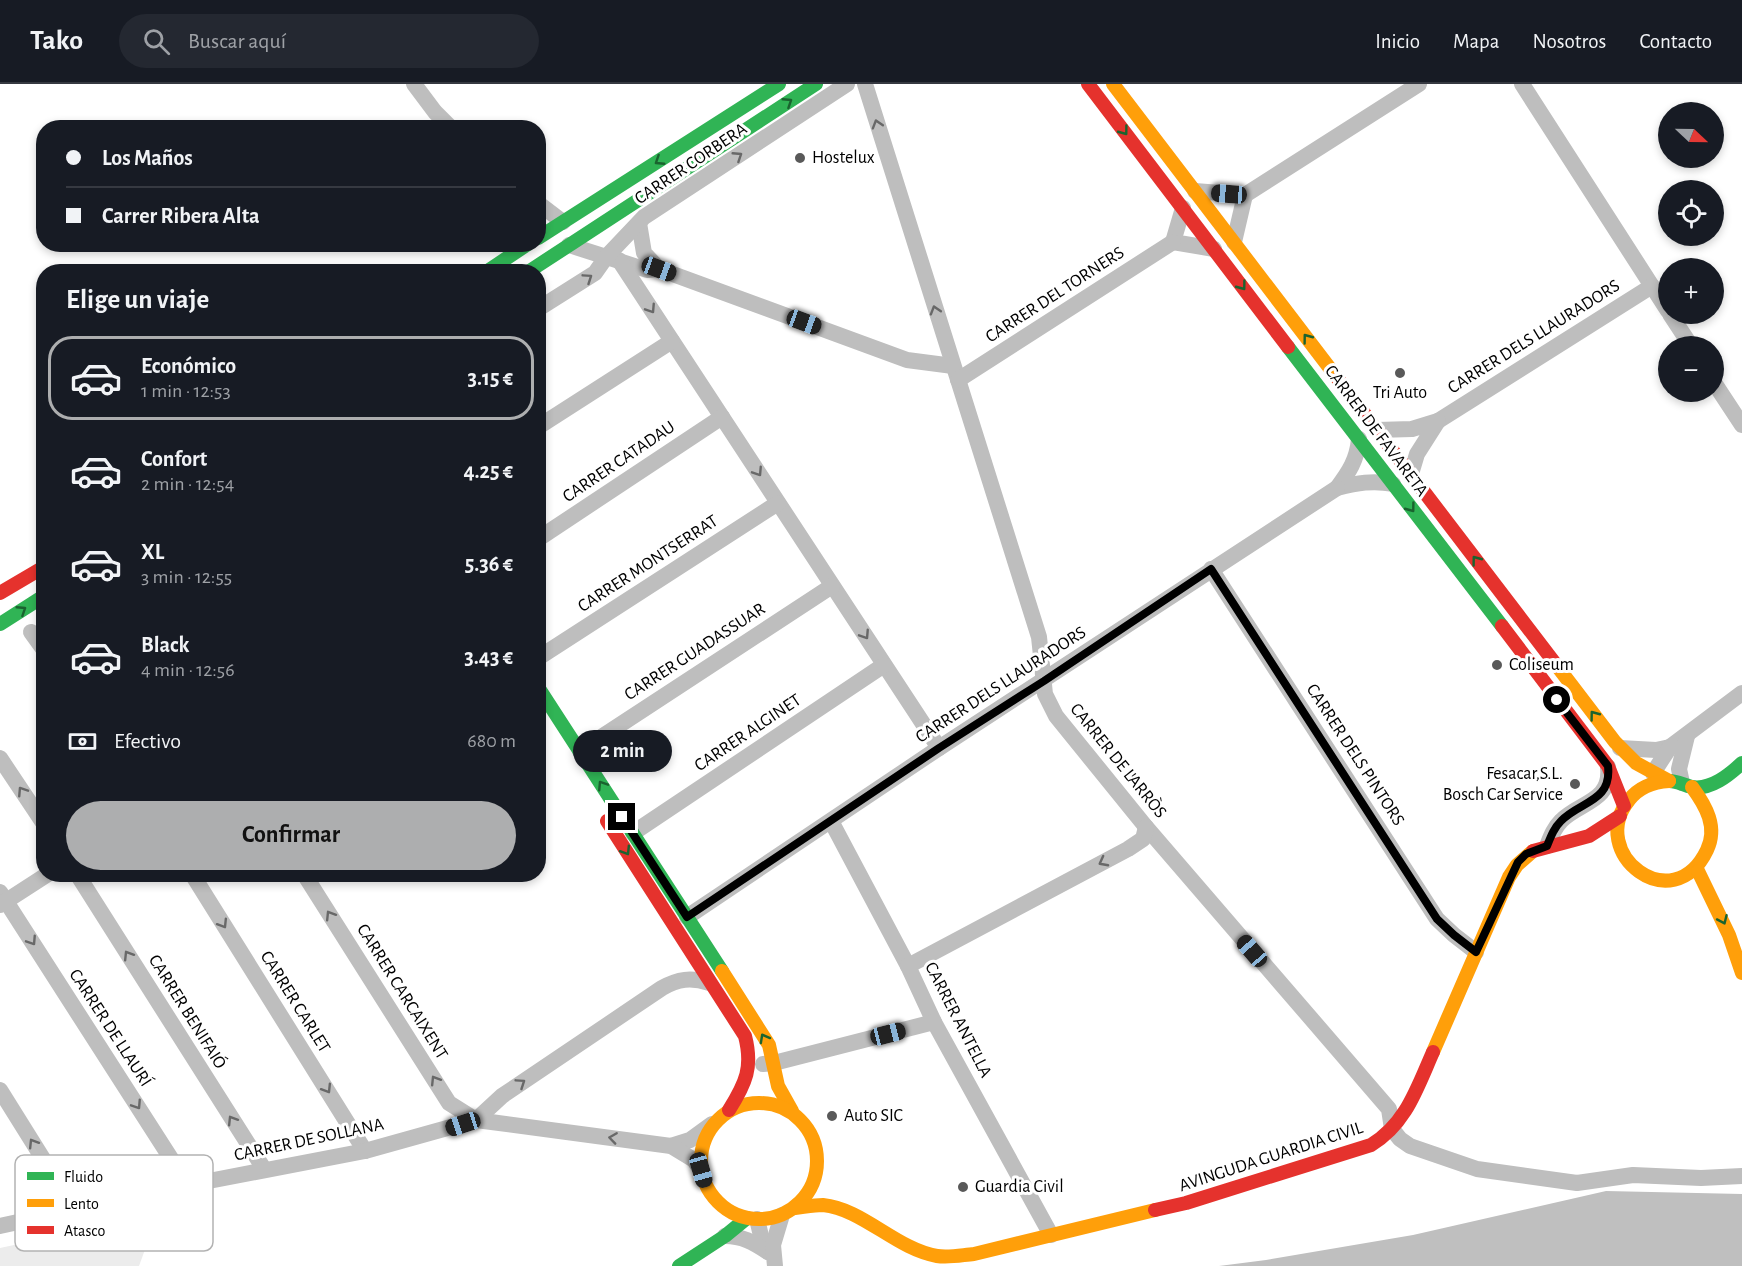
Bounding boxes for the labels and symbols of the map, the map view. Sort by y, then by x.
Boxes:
one-way arrow [781,98,792,109]
north arrow [1658,102,1724,168]
one-way arrow [872,119,884,130]
street label: CARRER CORBERA [632,120,751,208]
one-way arrow [1116,124,1127,135]
place label: Hostelux [812,149,875,167]
marker: Hostelux [793,151,807,165]
one-way arrow [731,152,742,163]
one-way arrow [655,154,666,165]
car [1210,184,1248,204]
street label: CARRER DEL TORNERS [983,244,1127,346]
car [639,254,679,284]
one-way arrow [581,274,592,285]
street label: CARRER DELS LLAURADORS [1445,277,1623,397]
one-way arrow [1235,279,1246,290]
one-way arrow [644,303,655,314]
one-way arrow [930,305,943,316]
car [784,307,824,337]
one-way arrow [1304,334,1315,345]
street label: CARRER DE FAVARETA [1321,362,1431,500]
marker: Tri Auto [1393,366,1407,380]
place label: Tri Auto [1373,384,1427,402]
street label: CARRER CATADAU [560,418,678,506]
one-way arrow [751,466,762,477]
one-way arrow [1404,501,1415,512]
street label: CARRER MONTSERRAT [575,512,721,616]
one-way arrow [1473,556,1484,567]
street label: CARRER GUADASSUAR [621,600,769,704]
one-way arrow [16,605,26,617]
street label: CARRER DELS LLAURADORS [913,623,1089,747]
one-way arrow [857,629,868,640]
place label: Coliseum [1509,656,1574,674]
marker: Coliseum [1490,658,1504,672]
street label: CARRER DELS PINTORS [1303,681,1407,829]
route start [1543,686,1570,713]
street label: CARRER ALGINET [692,691,805,775]
street label: CARRER DE L'ARRÒS [1066,698,1172,822]
one-way arrow [1591,711,1602,722]
callout: 2 min [572,730,672,772]
place label: Fesacar,S.L. Bosch Car Service [1443,765,1563,804]
marker: Fesacar,S.L. Bosch Car Service [1568,777,1582,791]
one-way arrow [598,781,609,792]
one-way arrow [18,786,29,797]
route end [608,803,635,830]
one-way arrow [618,845,629,856]
one-way arrow [1098,855,1109,867]
one-way arrow [327,911,338,922]
one-way arrow [1715,914,1727,925]
one-way arrow [216,917,227,928]
street label: CARRER CARCAIXENT [353,921,451,1063]
car [1233,932,1271,970]
one-way arrow [24,935,36,945]
street label: CARRER CARLET [257,948,333,1056]
street label: CARRER BENIFAIÓ [145,950,232,1072]
one-way arrow [124,951,135,962]
street label: CARRER ANTELLA [921,959,995,1081]
street label: CARRER DE LLAURÍ [65,965,157,1090]
car [868,1021,908,1047]
one-way arrow [760,1033,771,1044]
one-way arrow [430,1076,442,1086]
one-way arrow [515,1079,526,1090]
one-way arrow [320,1083,332,1093]
one-way arrow [130,1098,141,1109]
place label: Auto SIC [844,1107,903,1125]
marker: Auto SIC [825,1109,839,1123]
car [443,1110,483,1138]
street label: CARRER DE SOLLANA [232,1115,386,1165]
one-way arrow [228,1116,240,1126]
street label: AVINGUDA GUARDIA CIVIL [1177,1119,1366,1195]
one-way arrow [608,1133,618,1145]
one-way arrow [28,1139,40,1149]
car [687,1150,715,1190]
legend [15,1155,213,1251]
text: Fluido [64,1169,103,1185]
place label: Guardia Civil [975,1178,1064,1196]
marker: Guardia Civil [956,1180,970,1194]
text: Lento [64,1196,99,1212]
text: Atasco [64,1223,106,1239]

